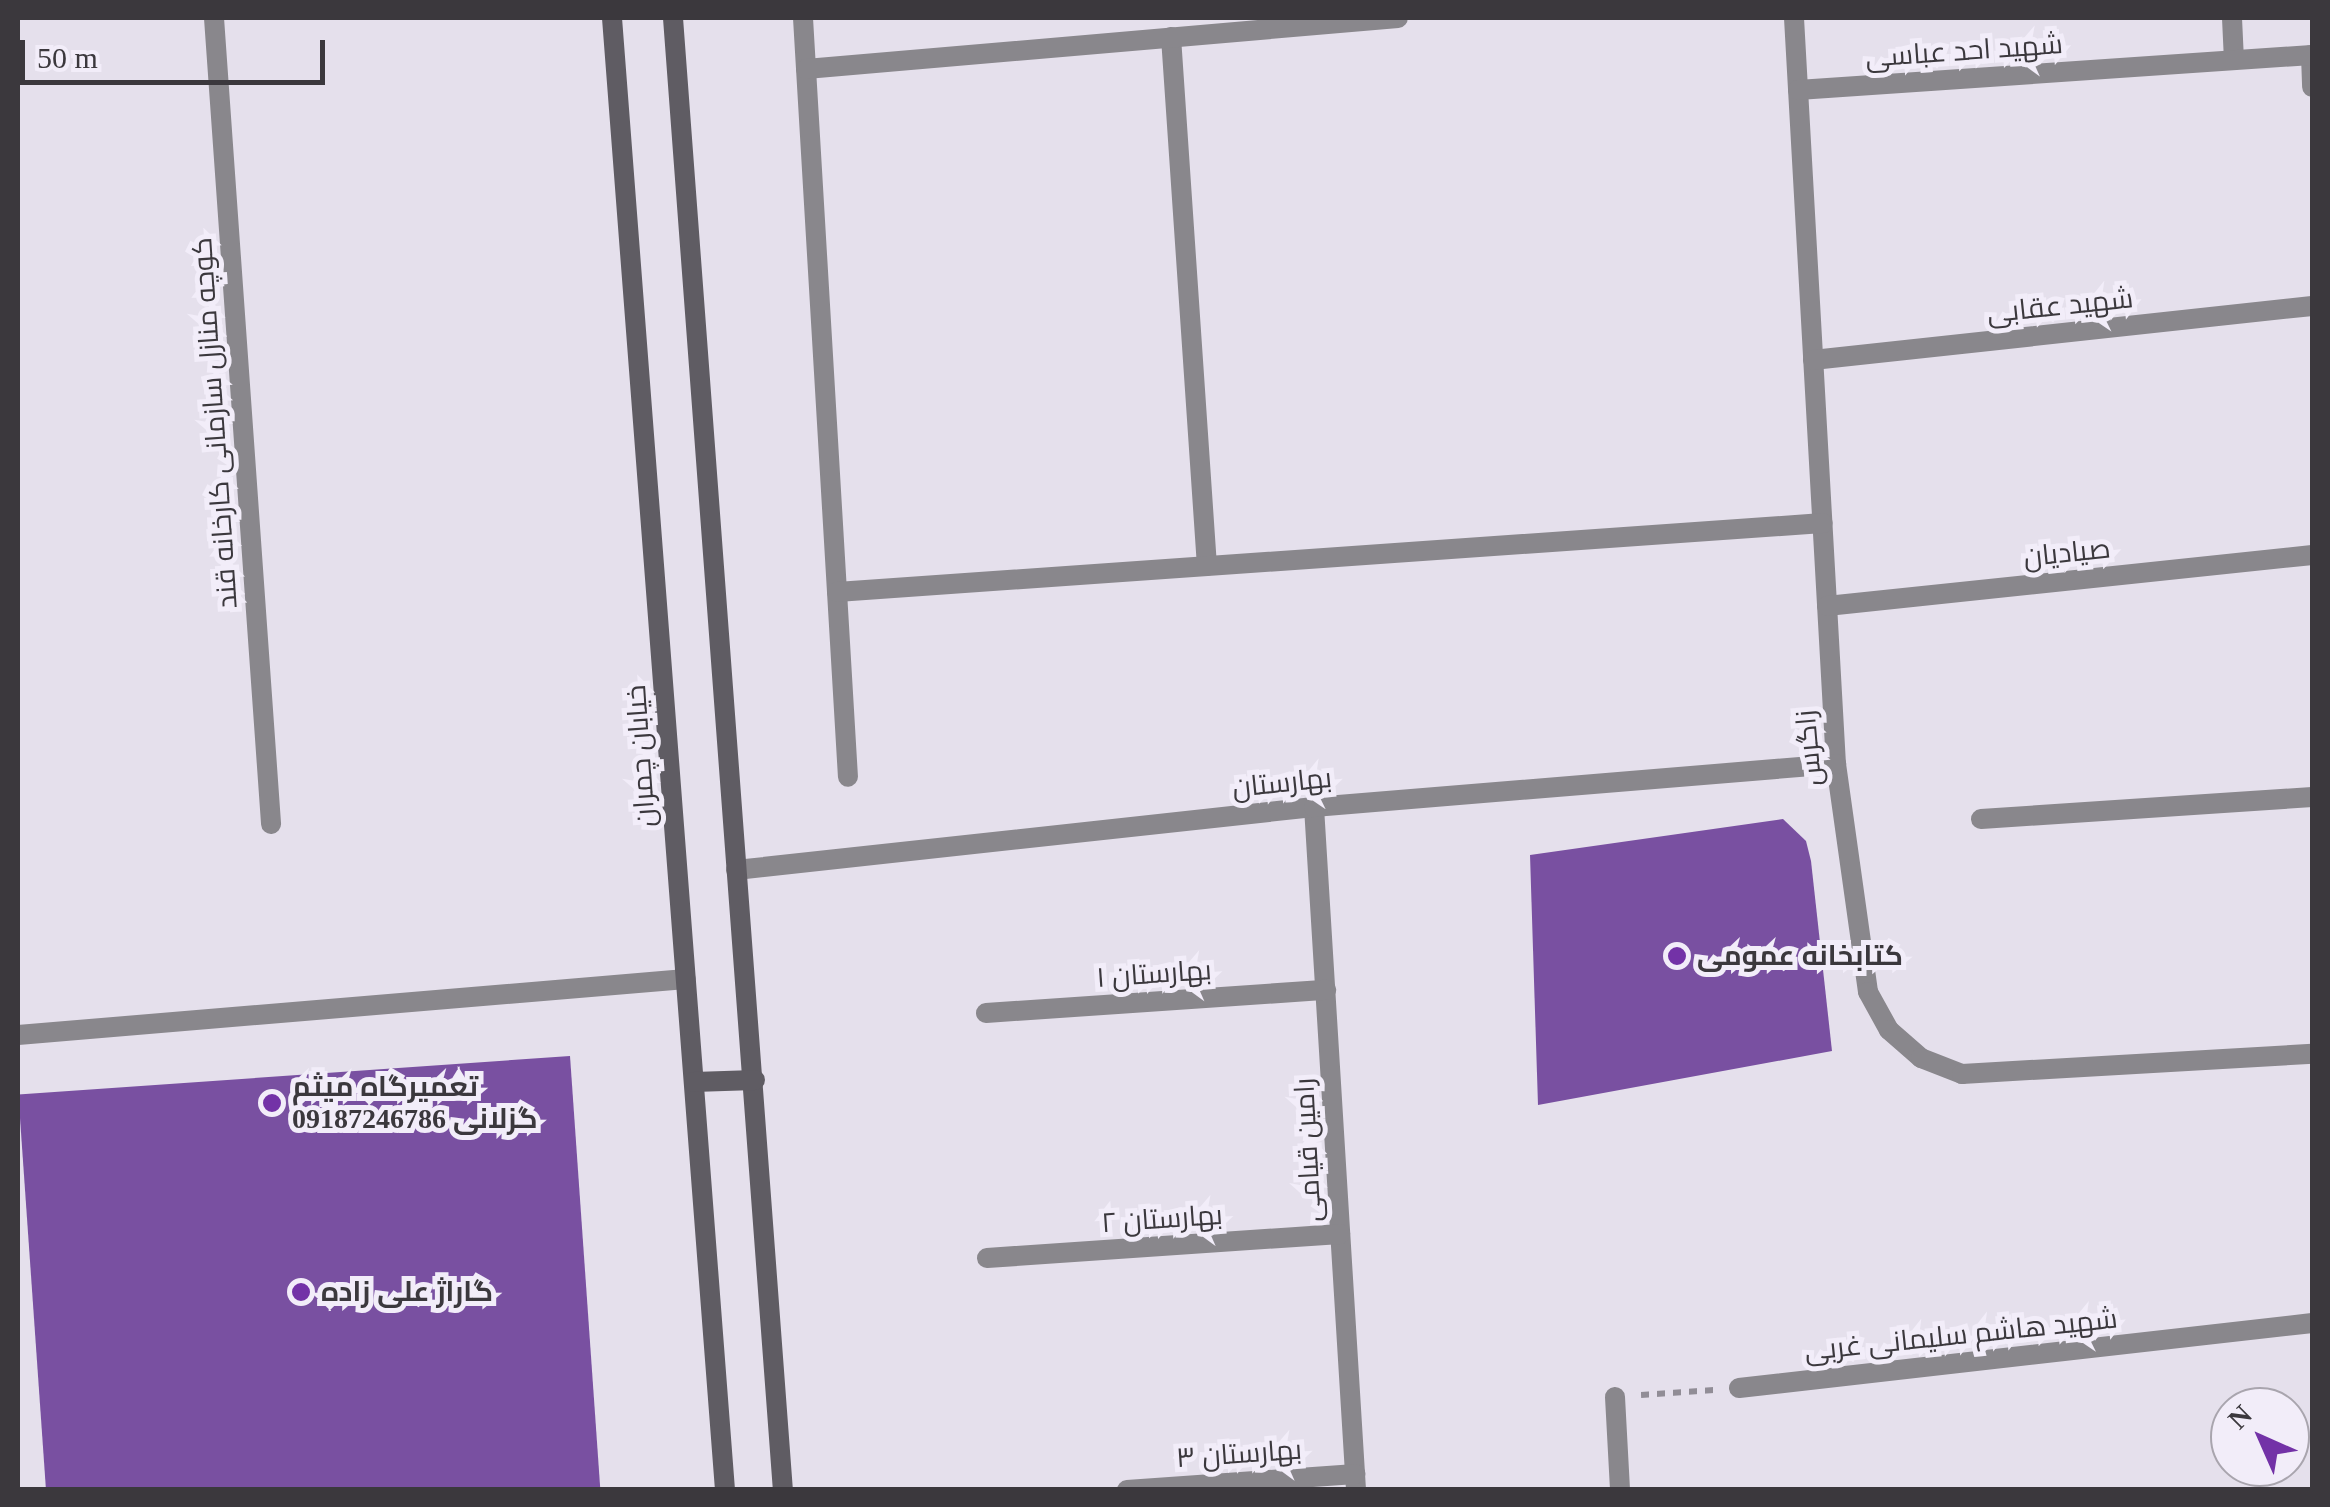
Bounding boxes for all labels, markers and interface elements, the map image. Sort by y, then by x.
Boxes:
scale bar [25,20,330,82]
street label: شهید احد عباسی [1864,27,2064,75]
text: 50 m [37,41,98,74]
street label: کوچه منازل سازمانی کارخانه قند [185,236,245,610]
street label: شهید عقابی [1985,282,2135,330]
street label: صیادیان [2022,532,2112,574]
street label: خیابان چمران [619,684,663,828]
street label: زاگرس [1789,709,1829,787]
street label: بهارستان [1231,761,1333,805]
place label: کتابخانه عمومی [1697,939,1903,973]
marker: کتابخانه عمومی [1666,945,1688,967]
street label: بهارستان ۱ [1095,953,1213,995]
place label: تعمیرگاه میثم گزلانی 09187246786 [292,1070,538,1136]
street label: رامین قیامی [1287,1077,1329,1223]
marker: تعمیرگاه میثم گزلانی 09187246786 [261,1092,283,1114]
street label: بهارستان ۲ [1100,1198,1224,1240]
place label: گاراژ علی زاده [321,1275,493,1309]
marker: گاراژ علی زاده [290,1281,312,1303]
street label: شهید هاشم سلیمانی غربی [1803,1302,2119,1368]
north arrow [2210,1387,2310,1487]
text: N [2222,1399,2258,1435]
street label: بهارستان ۳ [1175,1433,1303,1475]

